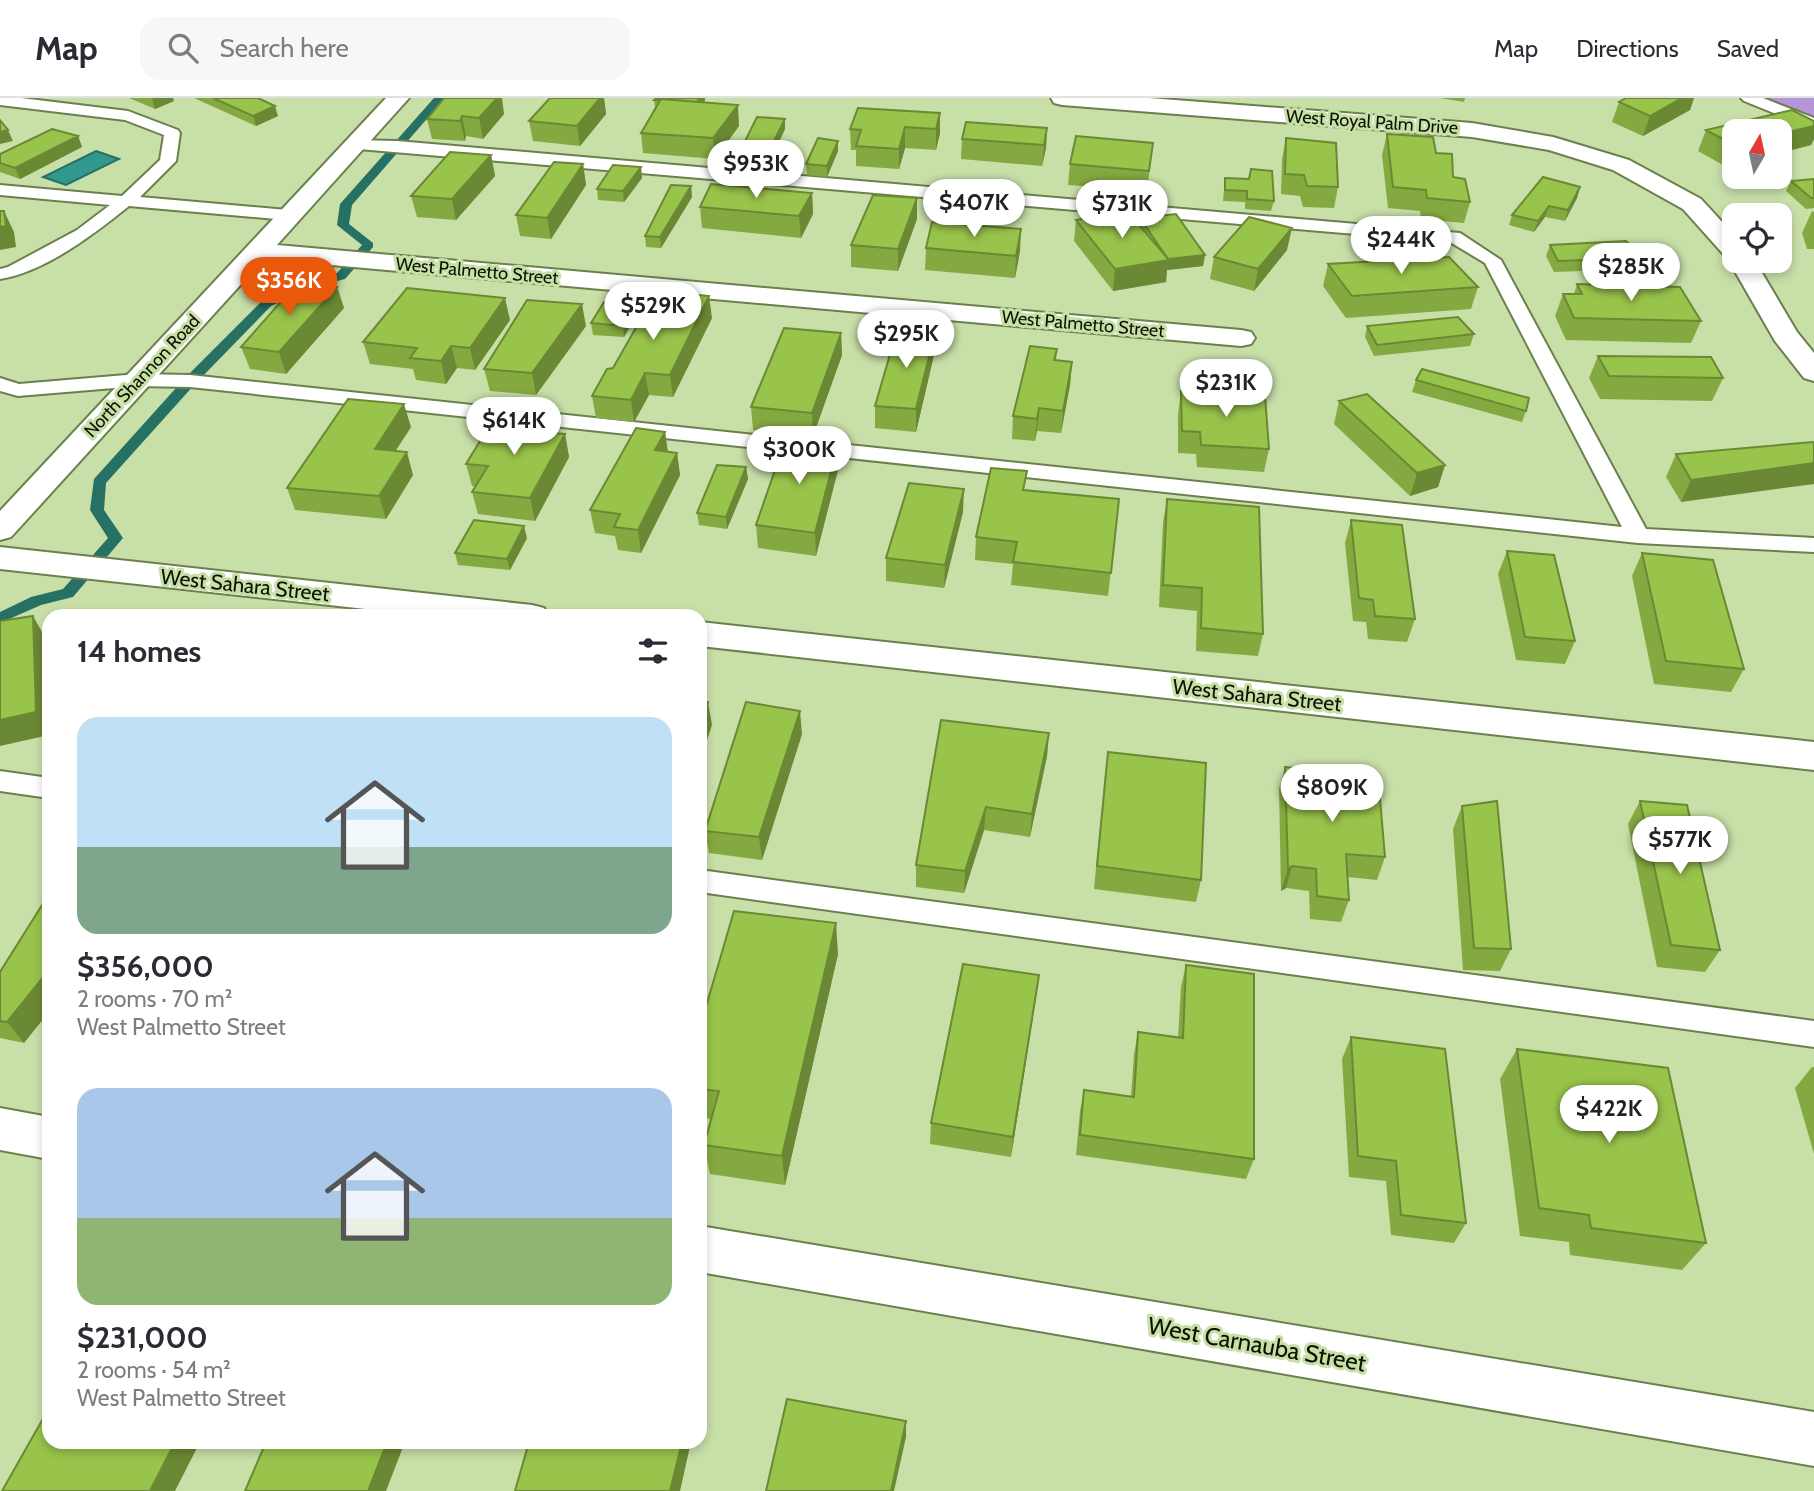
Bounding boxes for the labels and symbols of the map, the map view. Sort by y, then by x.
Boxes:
street label: West Royal Palm Drive [1285,105,1459,139]
north arrow [1722,119,1792,189]
pin: $953K [707,140,805,200]
pin: $407K [925,180,1023,239]
pin: $731K [1073,180,1171,240]
pin: $244K [1352,216,1450,276]
pin: $285K [1582,244,1680,303]
street label: West Palmetto Street [395,253,559,289]
pin: $356K [240,258,338,317]
pin: $529K [604,282,702,342]
street label: West Palmetto Street [1001,306,1165,342]
street label: North Shannon Road [79,310,205,442]
pin: $295K [857,310,955,370]
pin: $231K [1177,360,1275,419]
pin: $614K [465,398,563,457]
pin: $300K [750,426,848,486]
street label: West Sahara Street [159,564,331,606]
street label: West Sahara Street [1171,674,1343,716]
pin: $809K [1283,764,1381,824]
pin: $577K [1631,816,1729,876]
pin: $422K [1560,1086,1658,1145]
street label: West Carnauba Street [1146,1311,1368,1377]

